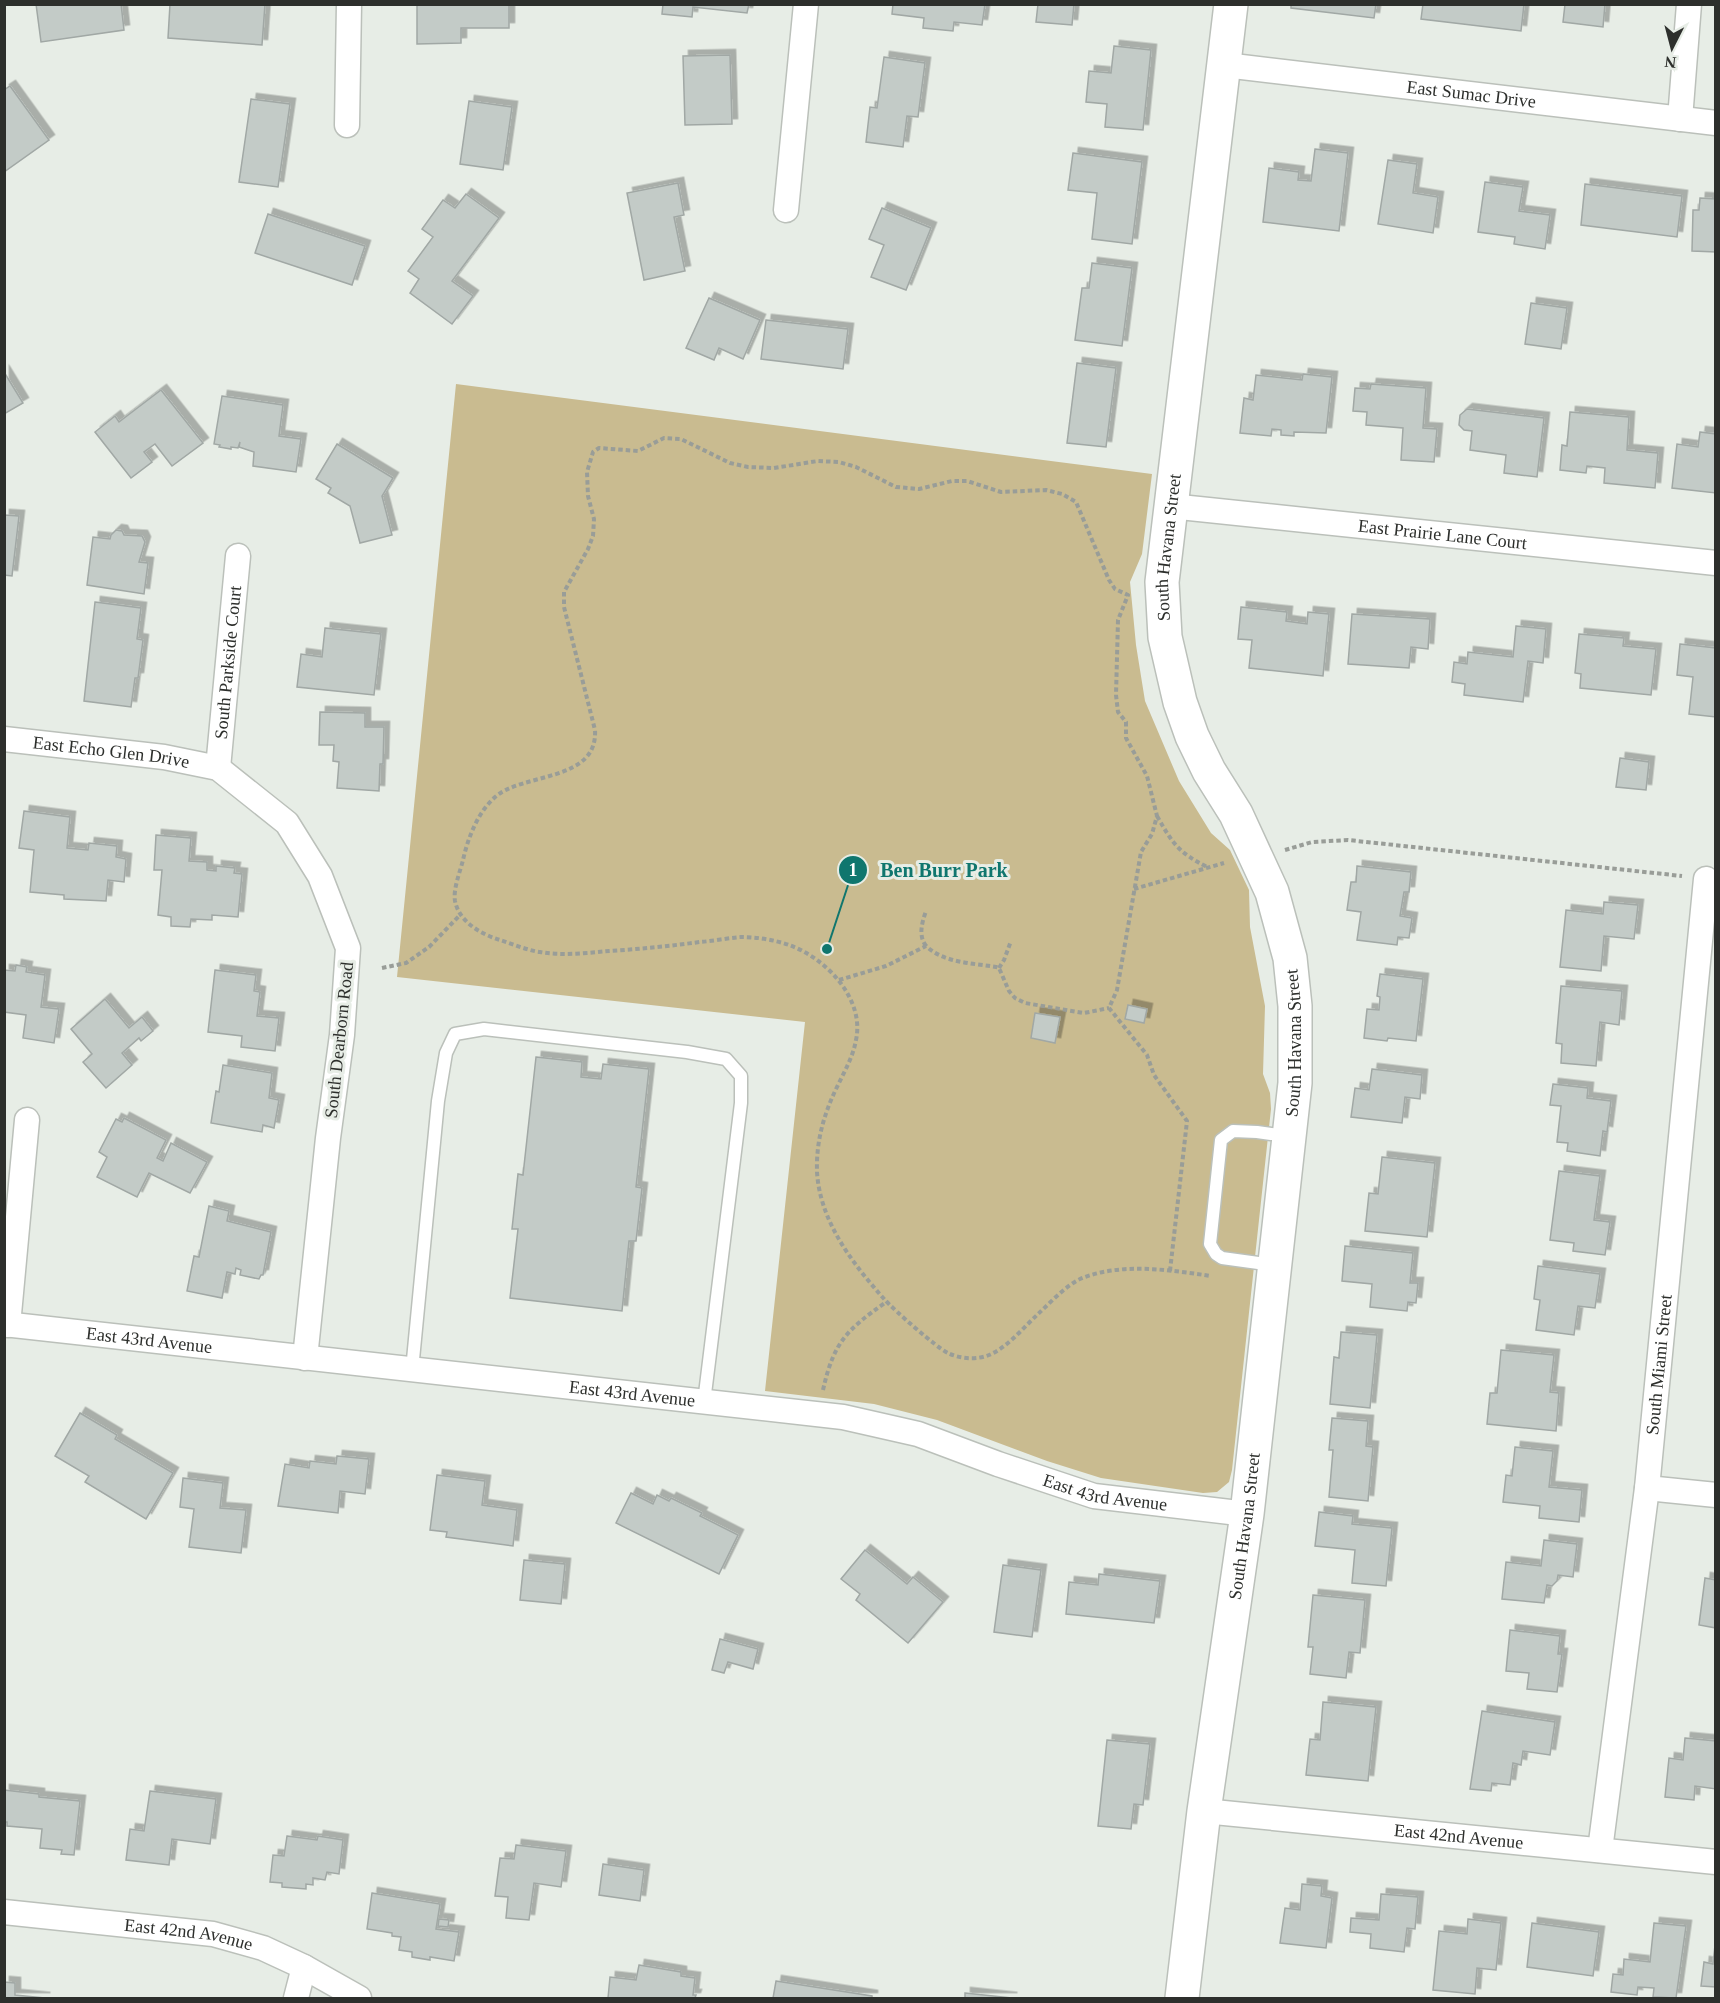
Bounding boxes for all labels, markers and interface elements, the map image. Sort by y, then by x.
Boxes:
north arrow [1642,18,1702,78]
text: N [1663,53,1677,71]
street label: East Sumac Drive [1406,77,1537,112]
street label: South Havana Street [1152,473,1185,622]
street label: East Prairie Lane Court [1357,516,1528,553]
street label: South Parkside Court [211,585,245,740]
street label: East Echo Glen Drive [32,732,191,772]
callout: Ben Burr Park [838,851,1020,889]
text: Ben Burr Park [880,859,1009,881]
text: 1 [849,860,858,880]
street label: South Dearborn Road [321,961,357,1119]
street label: South Havana Street [1281,968,1305,1118]
street label: South Miami Street [1642,1293,1676,1436]
street label: East 43rd Avenue [85,1323,213,1357]
street label: East 43rd Avenue [568,1377,696,1411]
street label: South Havana Street [1225,1452,1264,1601]
street label: East 43rd Avenue [1041,1470,1168,1515]
street label: East 42nd Avenue [1393,1820,1524,1853]
street label: East 42nd Avenue [123,1915,255,1955]

